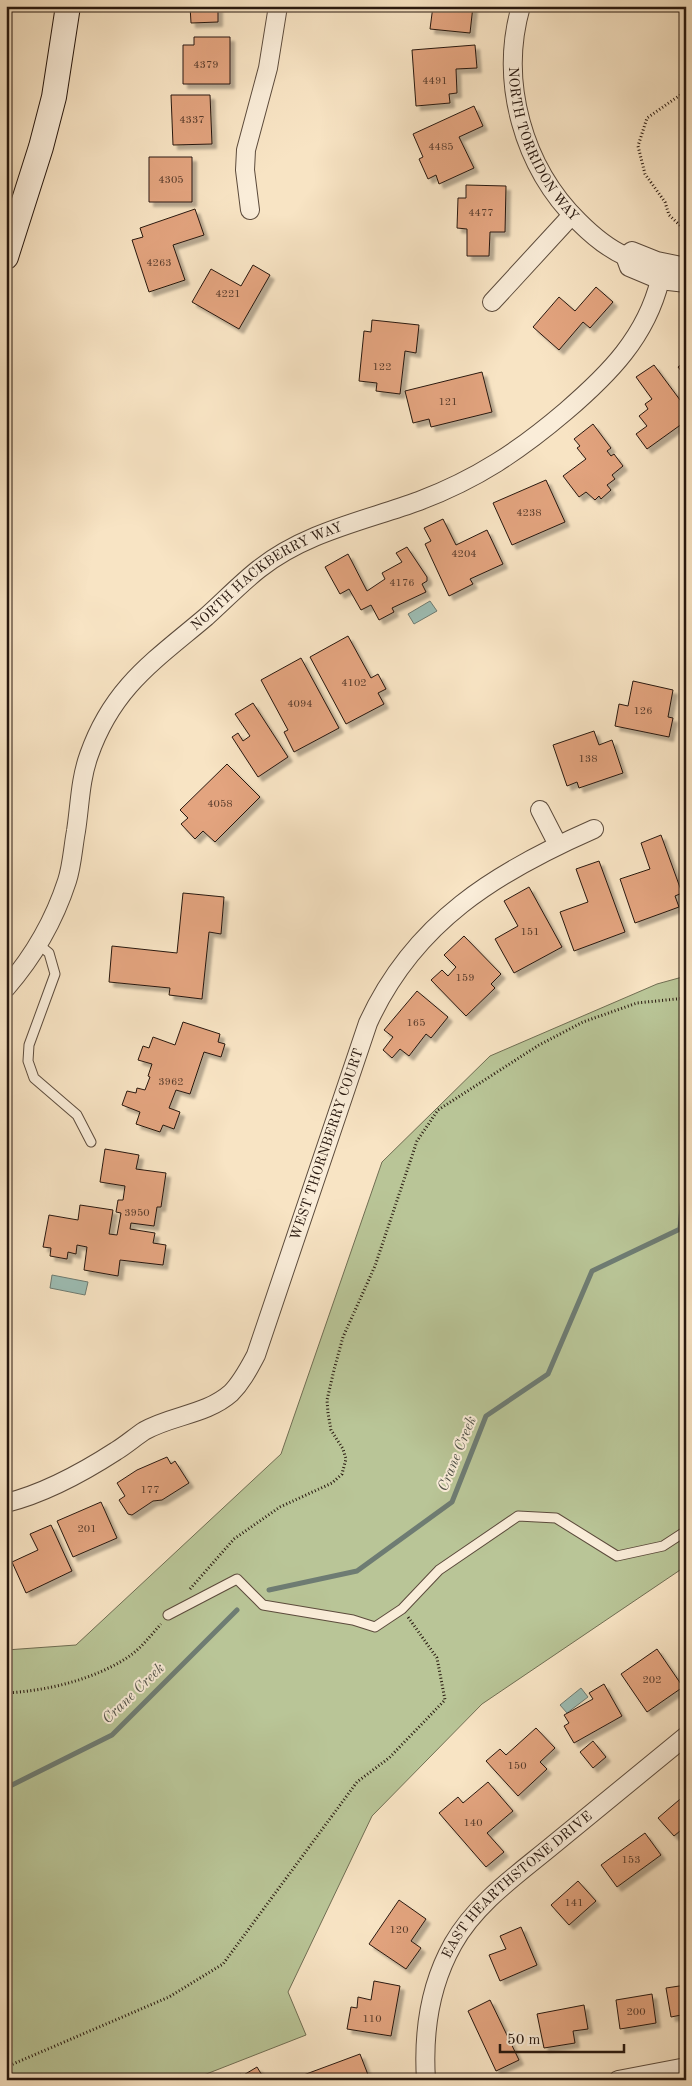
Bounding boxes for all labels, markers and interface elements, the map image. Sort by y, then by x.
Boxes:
house number: 4379 [193,60,219,71]
street label: NORTH TORRIDON WAY [506,67,581,224]
house number: 4491 [422,76,448,87]
house number: 4337 [179,115,205,126]
house number: 4485 [428,142,454,153]
house number: 4305 [158,175,184,186]
house number: 4477 [468,208,494,219]
house number: 4263 [146,258,172,269]
house number: 4221 [215,289,241,300]
house number: 122 [372,362,392,373]
house number: 121 [438,397,458,408]
house number: 4238 [516,508,542,519]
street label: NORTH HACKBERRY WAY [189,520,344,633]
house number: 4204 [451,549,477,560]
house number: 4176 [389,578,415,589]
house number: 4102 [341,678,367,689]
house number: 4094 [287,699,313,710]
house number: 126 [633,706,653,717]
house number: 138 [578,754,598,765]
house number: 4058 [207,799,233,810]
house number: 151 [520,927,540,938]
house number: 159 [455,973,475,984]
house number: 165 [406,1018,426,1029]
street label: WEST THORNBERRY COURT [288,1047,366,1242]
house number: 3962 [158,1077,184,1088]
house number: 3950 [124,1208,150,1219]
water label: Crane Creek [436,1414,480,1494]
house number: 177 [140,1485,160,1496]
house number: 201 [77,1524,97,1535]
water label: Crane Creek [100,1661,168,1727]
house number: 202 [642,1675,662,1686]
house number: 150 [507,1761,527,1772]
street label: EAST HEARTHSTONE DRIVE [440,1809,595,1961]
house number: 140 [463,1818,483,1829]
house number: 153 [621,1855,641,1866]
house number: 141 [564,1898,584,1909]
house number: 120 [389,1925,409,1936]
house number: 200 [626,2007,646,2018]
house number: 110 [362,2014,382,2025]
scale bar [500,2021,623,2053]
text: 50 m [507,2033,541,2048]

